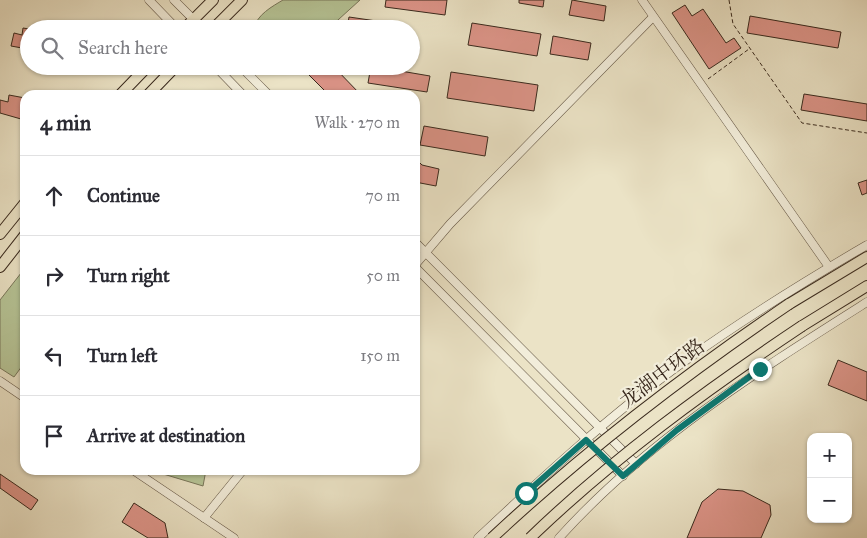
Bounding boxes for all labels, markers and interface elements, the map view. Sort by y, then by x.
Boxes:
search box [20,20,420,75]
icon: search [38,34,66,62]
text: Search here [78,36,168,59]
text: 4 min [40,110,91,136]
text: Walk · 270 m [314,113,400,132]
icon: ahead [40,182,68,210]
text: Continue [87,184,160,207]
text: 70 m [365,186,400,205]
icon: right [40,262,68,290]
text: Turn right [87,264,170,287]
text: 50 m [366,266,400,285]
street label: 龙湖中环路 [615,333,709,413]
icon: left [40,342,68,370]
text: Turn left [87,344,157,367]
text: 150 m [360,346,400,365]
route end [749,358,772,381]
icon: arrive [40,422,68,450]
text: Arrive at destination [87,424,245,447]
map controls [807,433,852,523]
button: + [807,433,852,478]
button: − [807,478,852,523]
route start [515,482,538,505]

